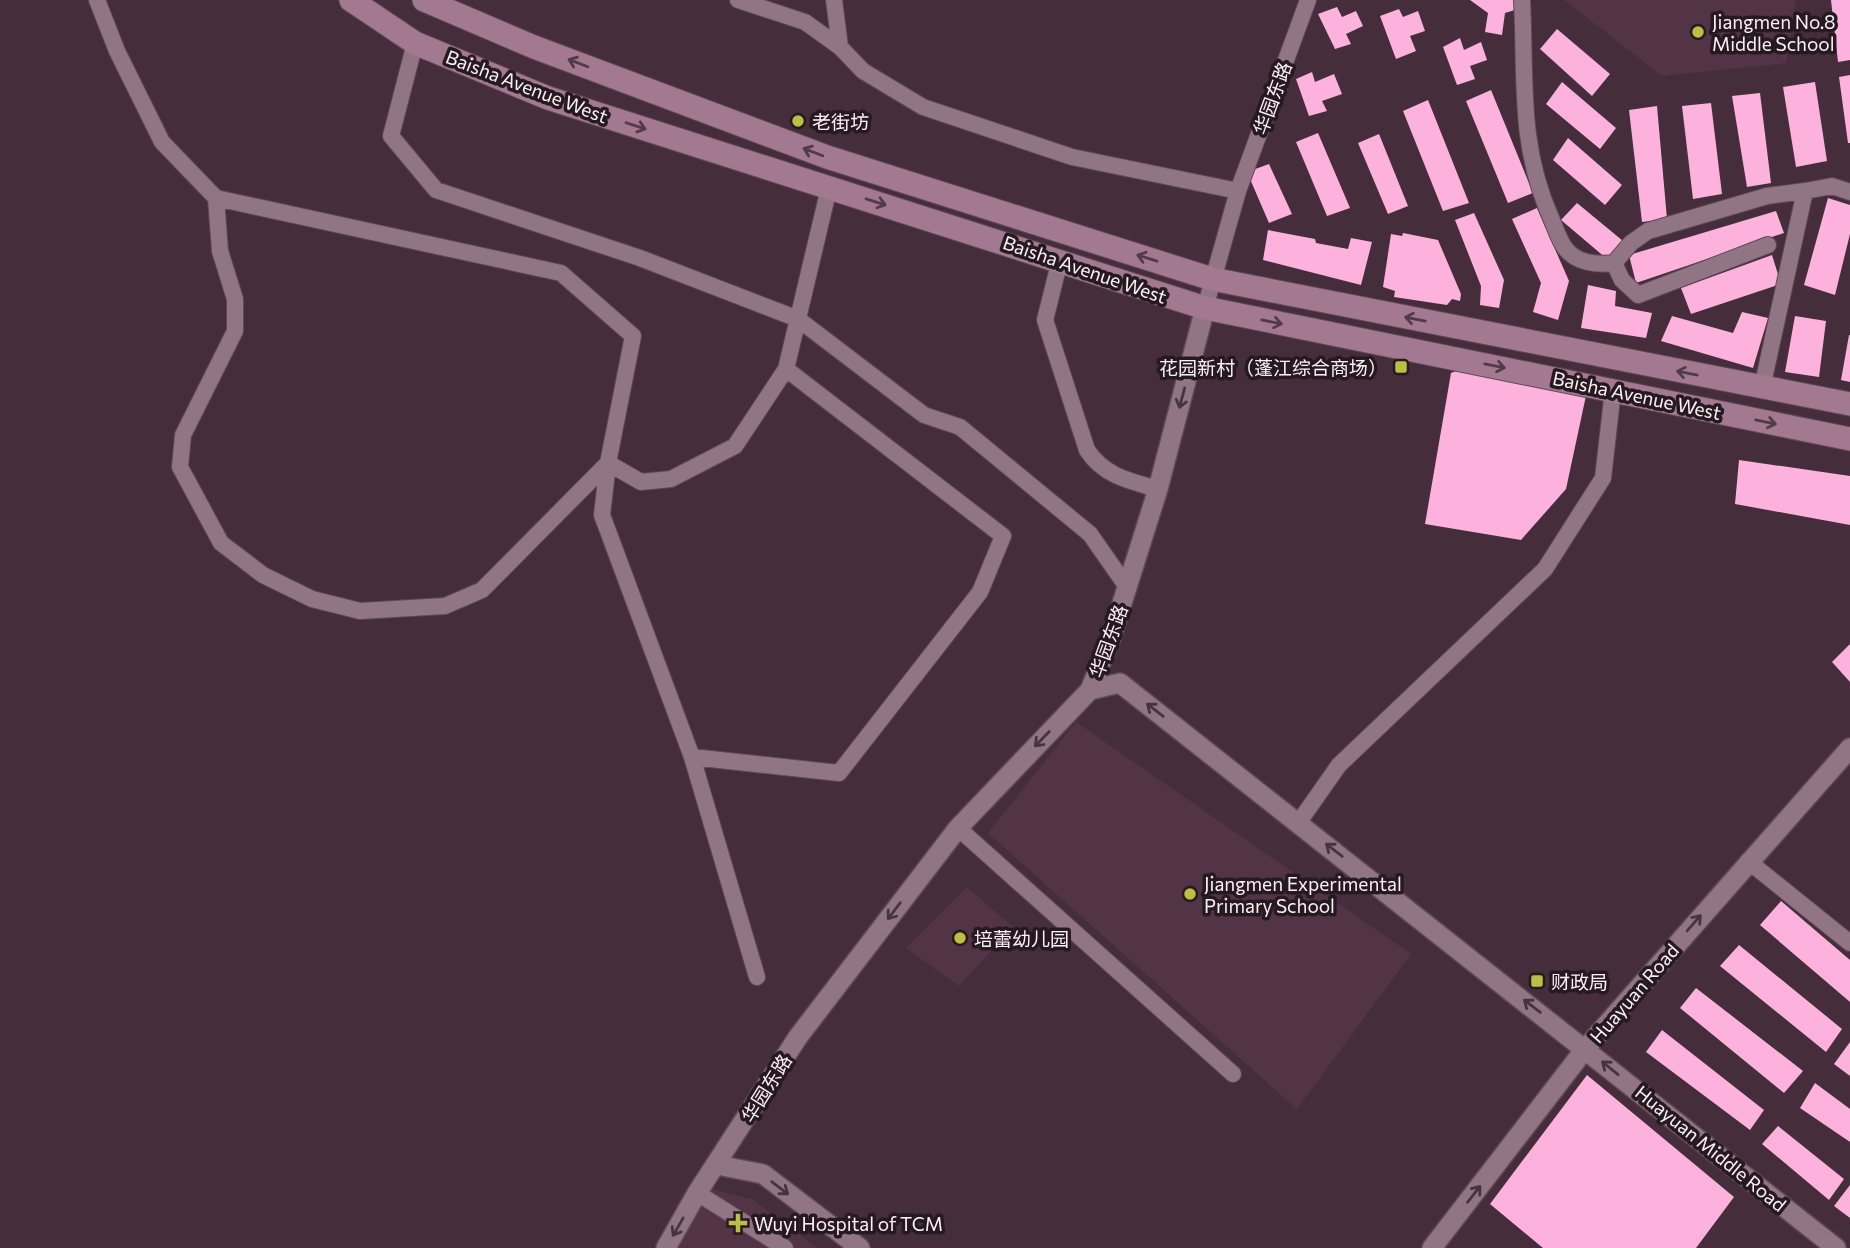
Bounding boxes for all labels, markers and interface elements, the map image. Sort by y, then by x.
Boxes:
place label: Jiangmen No.8 Middle School [1712,10,1836,55]
marker: Jiangmen No.8 Middle School [1690,24,1706,40]
street label: Baisha Avenue West [443,45,611,128]
one-way arrow [567,56,589,69]
street label: 华园东路 [1248,58,1296,138]
place label: 老街坊 [812,110,869,133]
marker: 老街坊 [790,113,806,129]
one-way arrow [625,121,647,134]
one-way arrow [803,145,825,158]
one-way arrow [865,197,887,210]
street label: Baisha Avenue West [1000,230,1170,308]
one-way arrow [1136,251,1158,264]
one-way arrow [1404,312,1427,326]
one-way arrow [1260,315,1283,329]
place label: 花园新村（蓬江综合商场） [1159,356,1387,379]
marker: 花园新村（蓬江综合商场） [1393,359,1409,375]
one-way arrow [1483,360,1506,374]
street label: Baisha Avenue West [1551,366,1724,424]
one-way arrow [1676,366,1699,379]
one-way arrow [1175,386,1188,409]
one-way arrow [1754,415,1777,429]
street label: 华园东路 [1084,601,1132,681]
one-way arrow [1146,703,1165,718]
one-way arrow [1034,730,1051,747]
one-way arrow [1326,843,1344,858]
place label: Jiangmen Experimental Primary School [1204,872,1402,917]
marker: Jiangmen Experimental Primary School [1182,886,1198,902]
one-way arrow [887,901,902,920]
one-way arrow [1686,914,1702,932]
place label: 培蕾幼儿园 [974,927,1069,950]
marker: 培蕾幼儿园 [952,930,968,946]
street label: Huayuan Road [1585,939,1683,1047]
place label: 财政局 [1551,970,1608,993]
marker: 财政局 [1529,973,1545,989]
one-way arrow [1523,999,1542,1014]
street label: 华园东路 [736,1050,796,1126]
one-way arrow [1601,1060,1619,1076]
street label: Huayuan Middle Road [1631,1080,1791,1216]
one-way arrow [770,1180,789,1195]
one-way arrow [1466,1185,1481,1204]
place label: Wuyi Hospital of TCM [754,1212,943,1235]
marker: Wuyi Hospital of TCM [728,1213,748,1233]
one-way arrow [671,1216,685,1236]

